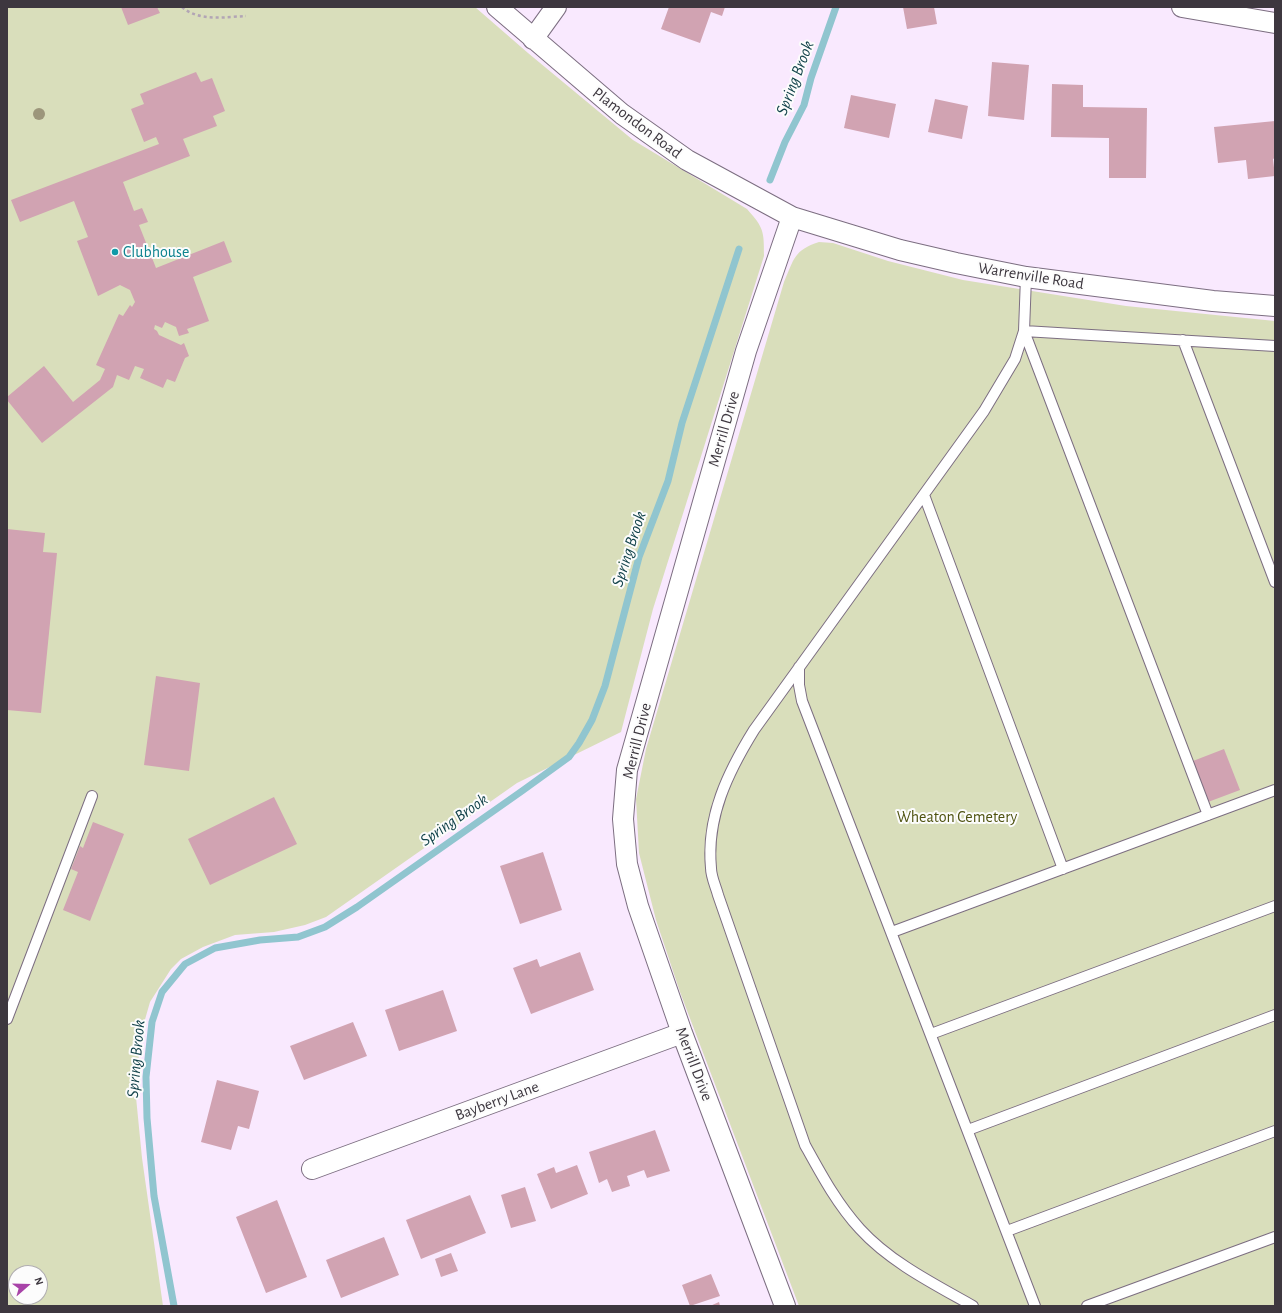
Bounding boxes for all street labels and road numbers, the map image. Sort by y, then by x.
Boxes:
street label: Plamondon Road [589,83,685,163]
street label: Warrenville Road [977,258,1085,294]
street label: Merrill Drive [704,389,744,469]
street label: Merrill Drive [618,701,656,781]
street label: Merrill Drive [671,1024,717,1104]
street label: Bayberry Lane [452,1077,542,1125]

